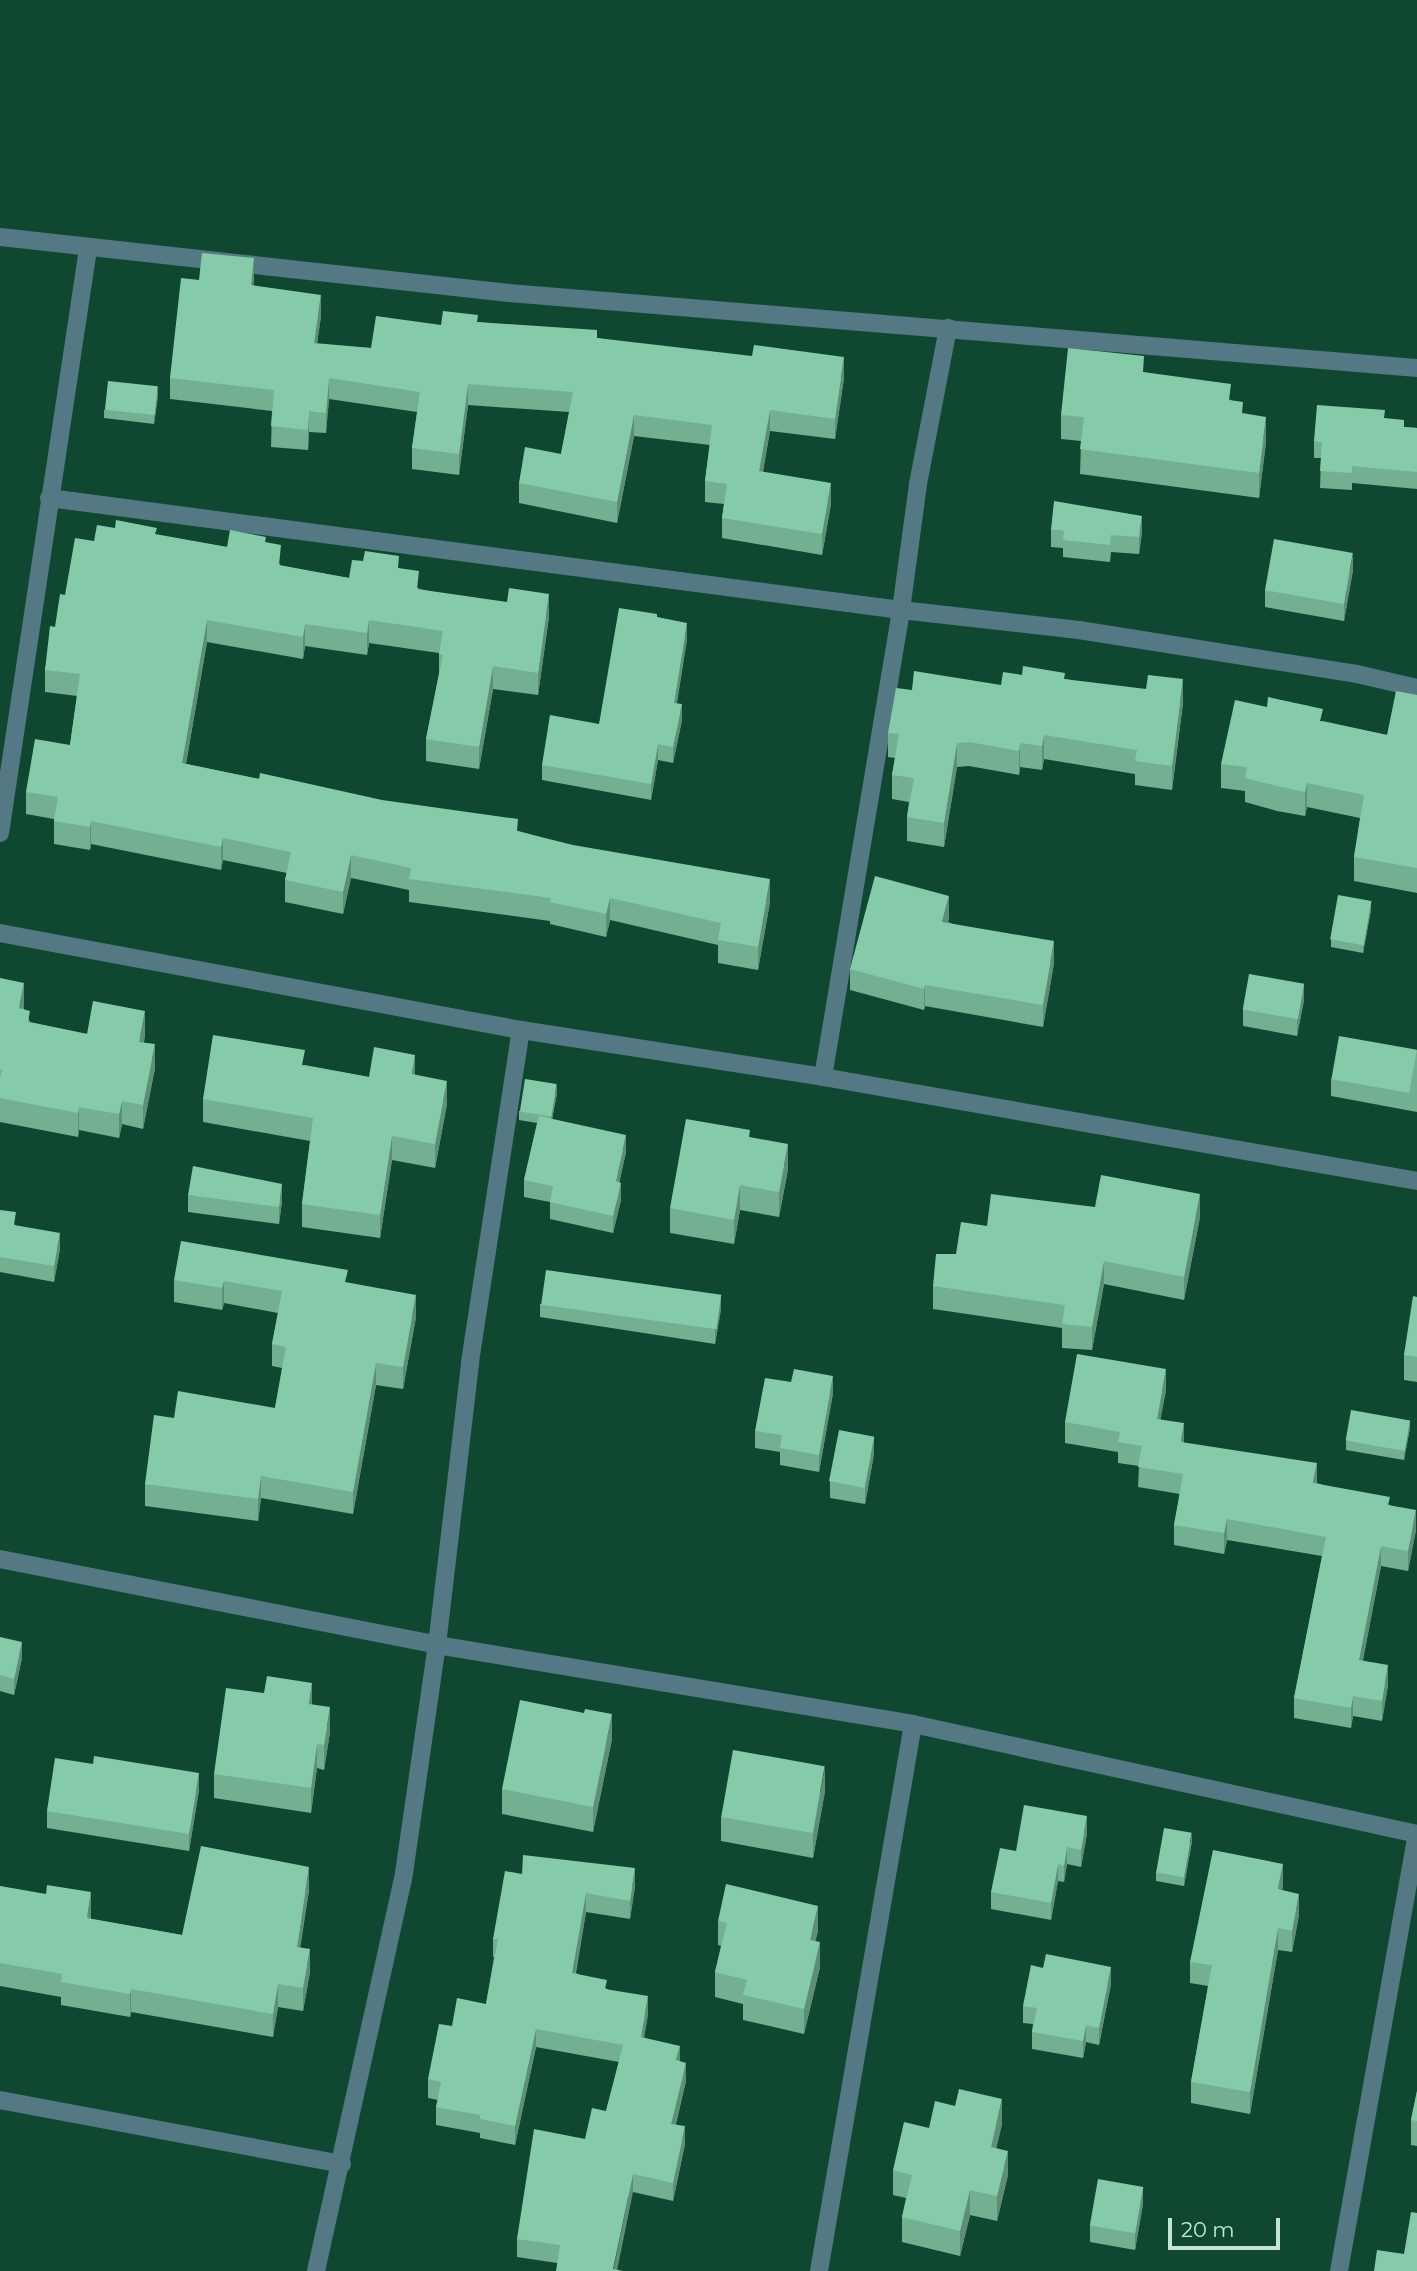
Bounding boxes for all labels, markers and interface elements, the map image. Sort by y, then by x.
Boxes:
scale bar [1172,2204,1284,2248]
text: 20 m [1181,2217,1235,2242]

